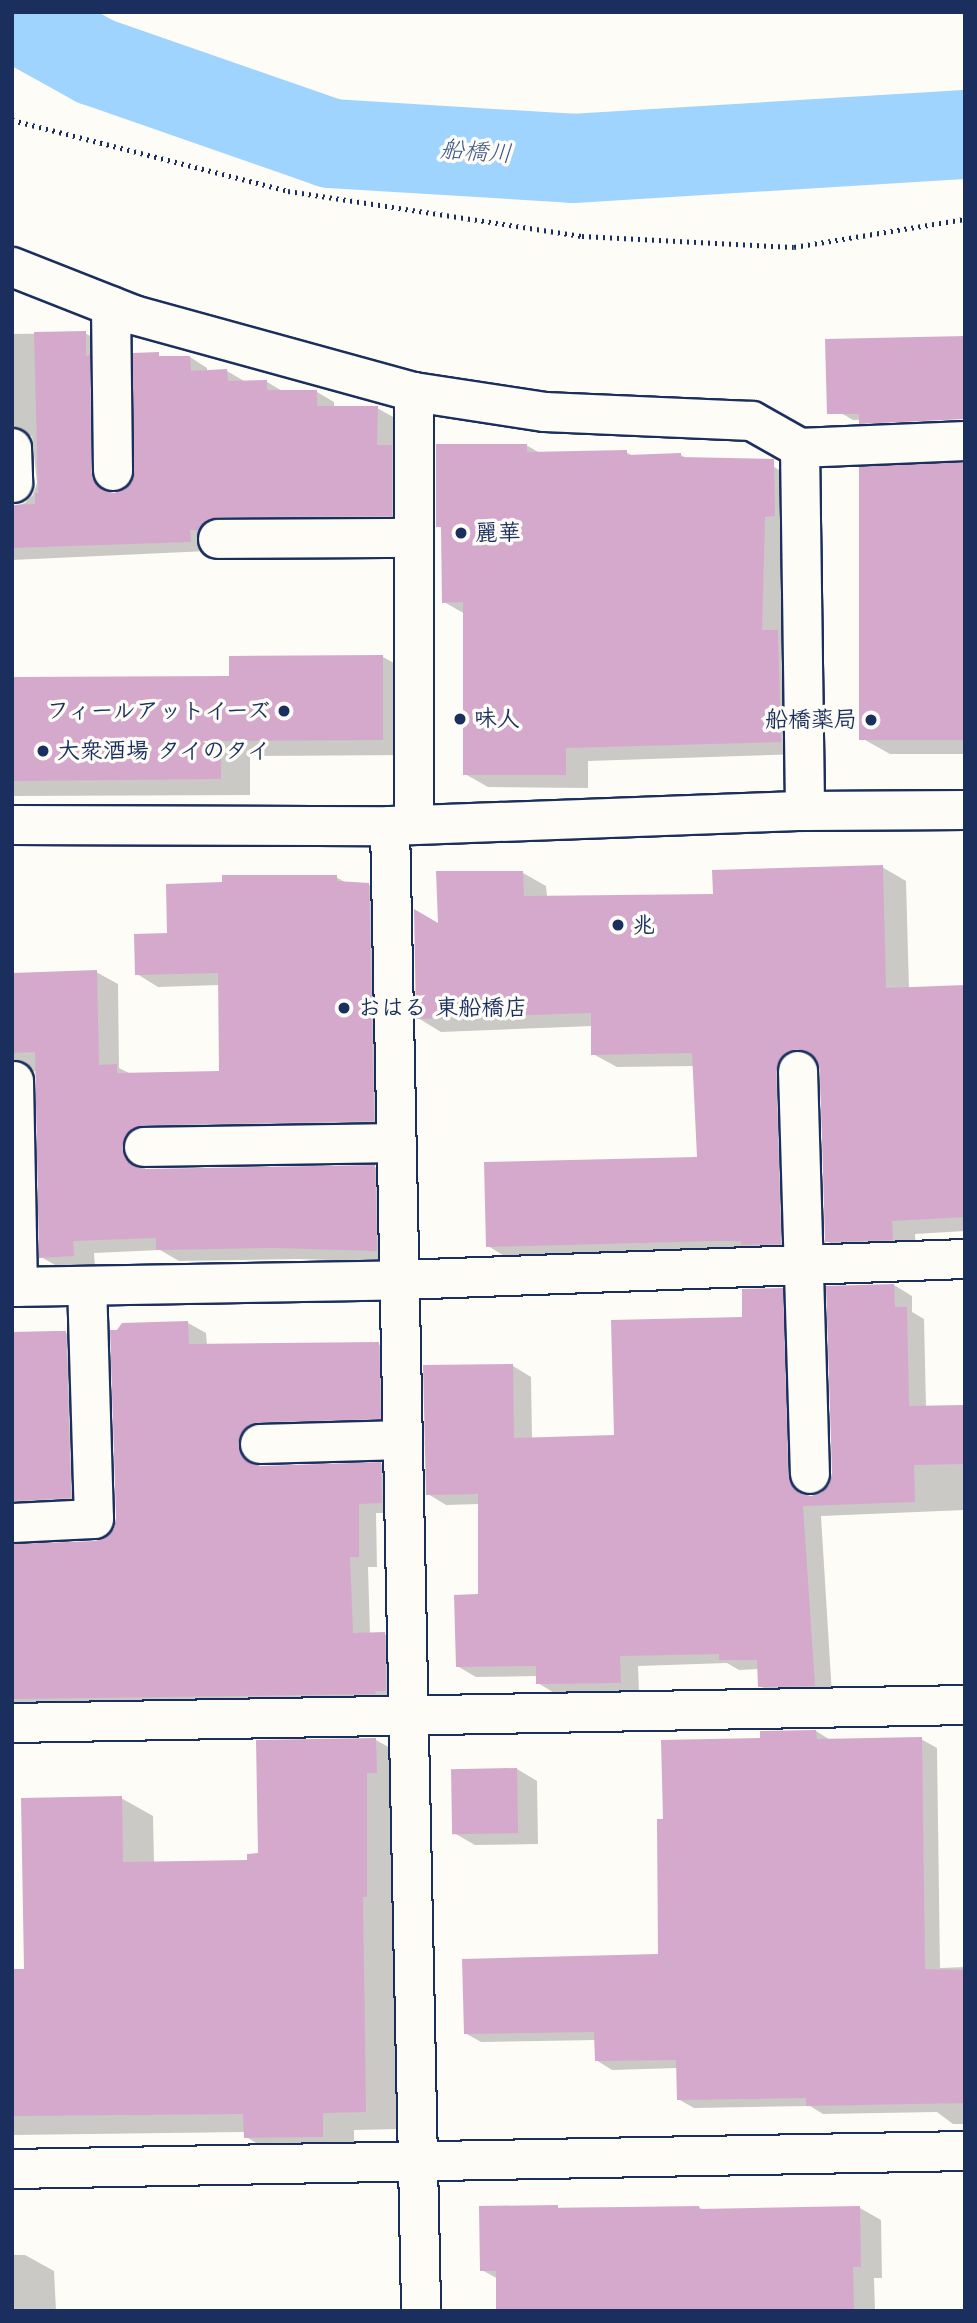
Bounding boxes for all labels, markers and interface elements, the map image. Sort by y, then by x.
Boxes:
water label: 船橋川 [439,135,513,169]
place label: 麗華 [475,519,521,547]
marker: 麗華 [453,525,469,541]
place label: フィールアットイーズ [42,697,270,725]
marker: フィールアットイーズ [276,703,292,719]
place label: 味人 [474,705,520,733]
place label: 船橋薬局 [765,706,857,734]
marker: 味人 [452,711,468,727]
marker: 船橋薬局 [863,712,879,728]
place label: 大衆酒場 タイのタイ [57,737,272,765]
marker: 大衆酒場 タイのタイ [35,743,51,759]
place label: 兆 [632,911,655,939]
marker: 兆 [610,917,626,933]
place label: おはる 東船橋店 [358,994,527,1022]
marker: おはる 東船橋店 [336,1000,352,1016]

